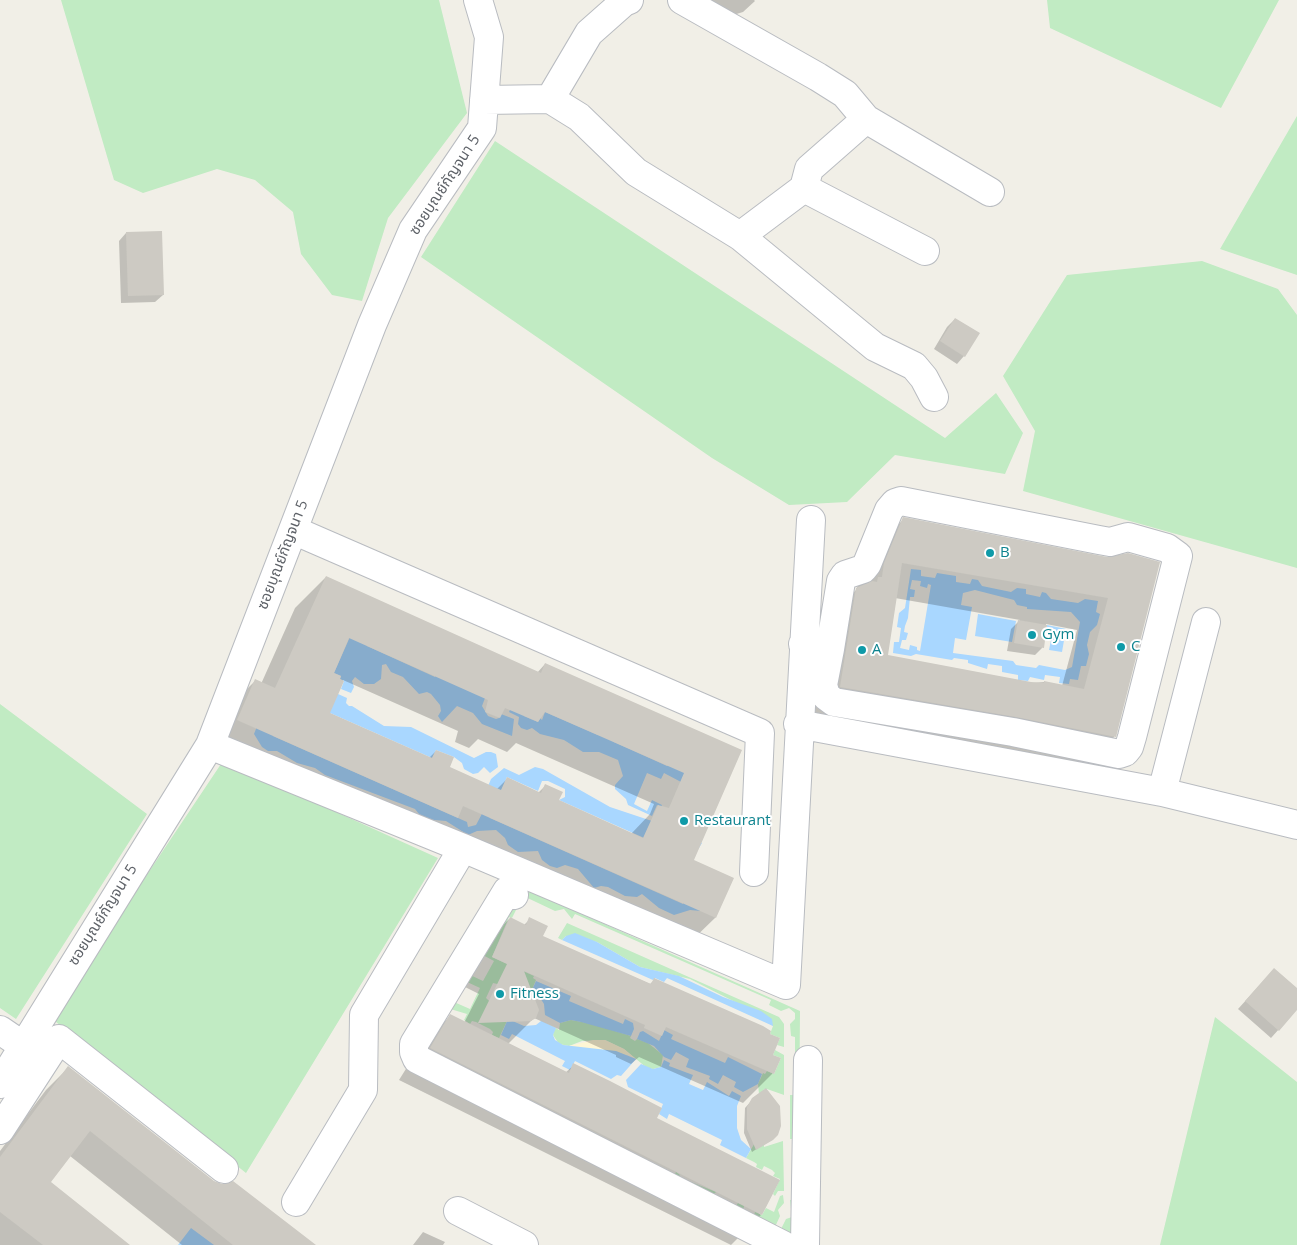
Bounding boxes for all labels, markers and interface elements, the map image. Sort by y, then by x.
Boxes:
street label: ซอยบุณย์กัญจนา 5 [406,132,484,238]
street label: ซอยบุณย์กัญจนา 5 [254,498,312,612]
place label: B [1000,544,1010,562]
marker: B [984,547,996,559]
place label: Gym [1042,626,1074,644]
marker: Gym [1026,629,1038,641]
place label: C [1131,638,1140,656]
place label: A [872,641,881,659]
marker: C [1115,641,1127,653]
marker: A [856,644,868,656]
place label: Restaurant [694,812,771,830]
marker: Restaurant [678,815,690,827]
street label: ซอยบุณย์กัญจนา 5 [65,861,141,969]
place label: Fitness [510,985,559,1003]
marker: Fitness [494,988,506,1000]

